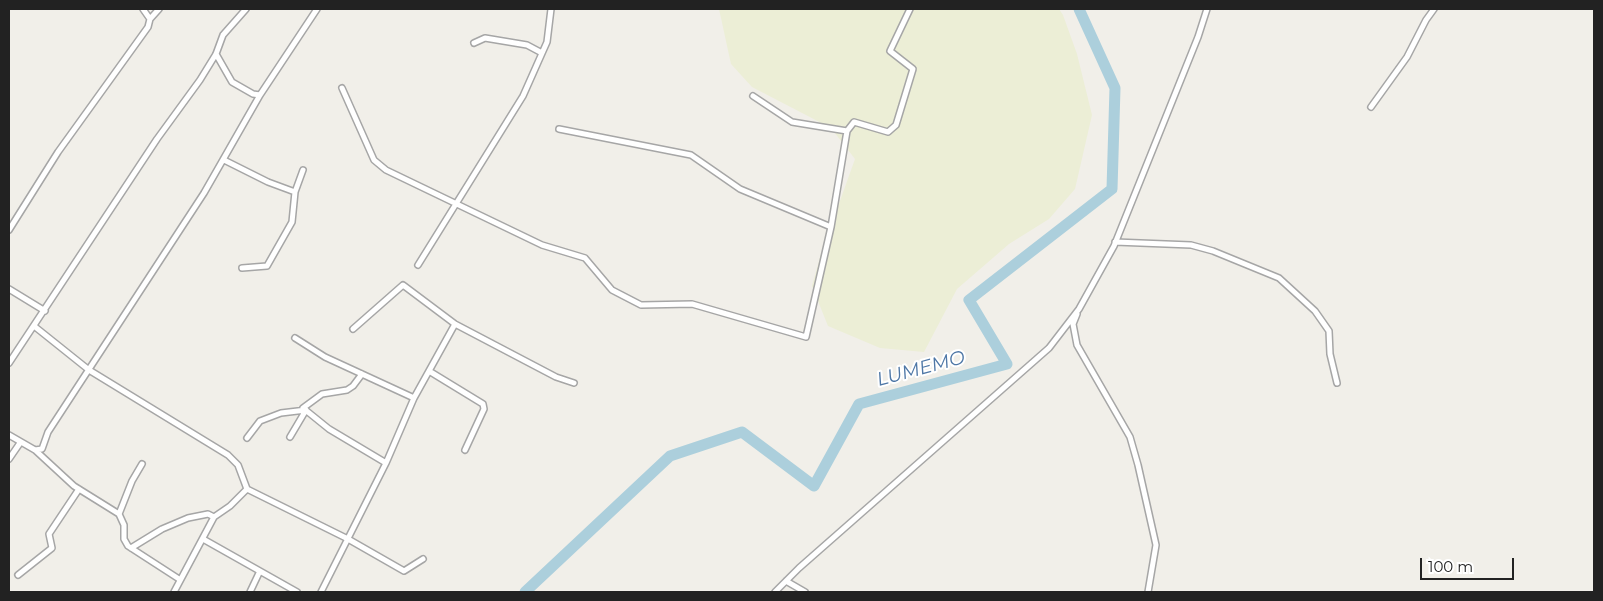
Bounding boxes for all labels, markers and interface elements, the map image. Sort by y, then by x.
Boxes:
water label: LUMEMO [874,346,968,392]
scale bar [1423,548,1517,580]
text: 100 m [1428,557,1473,576]

